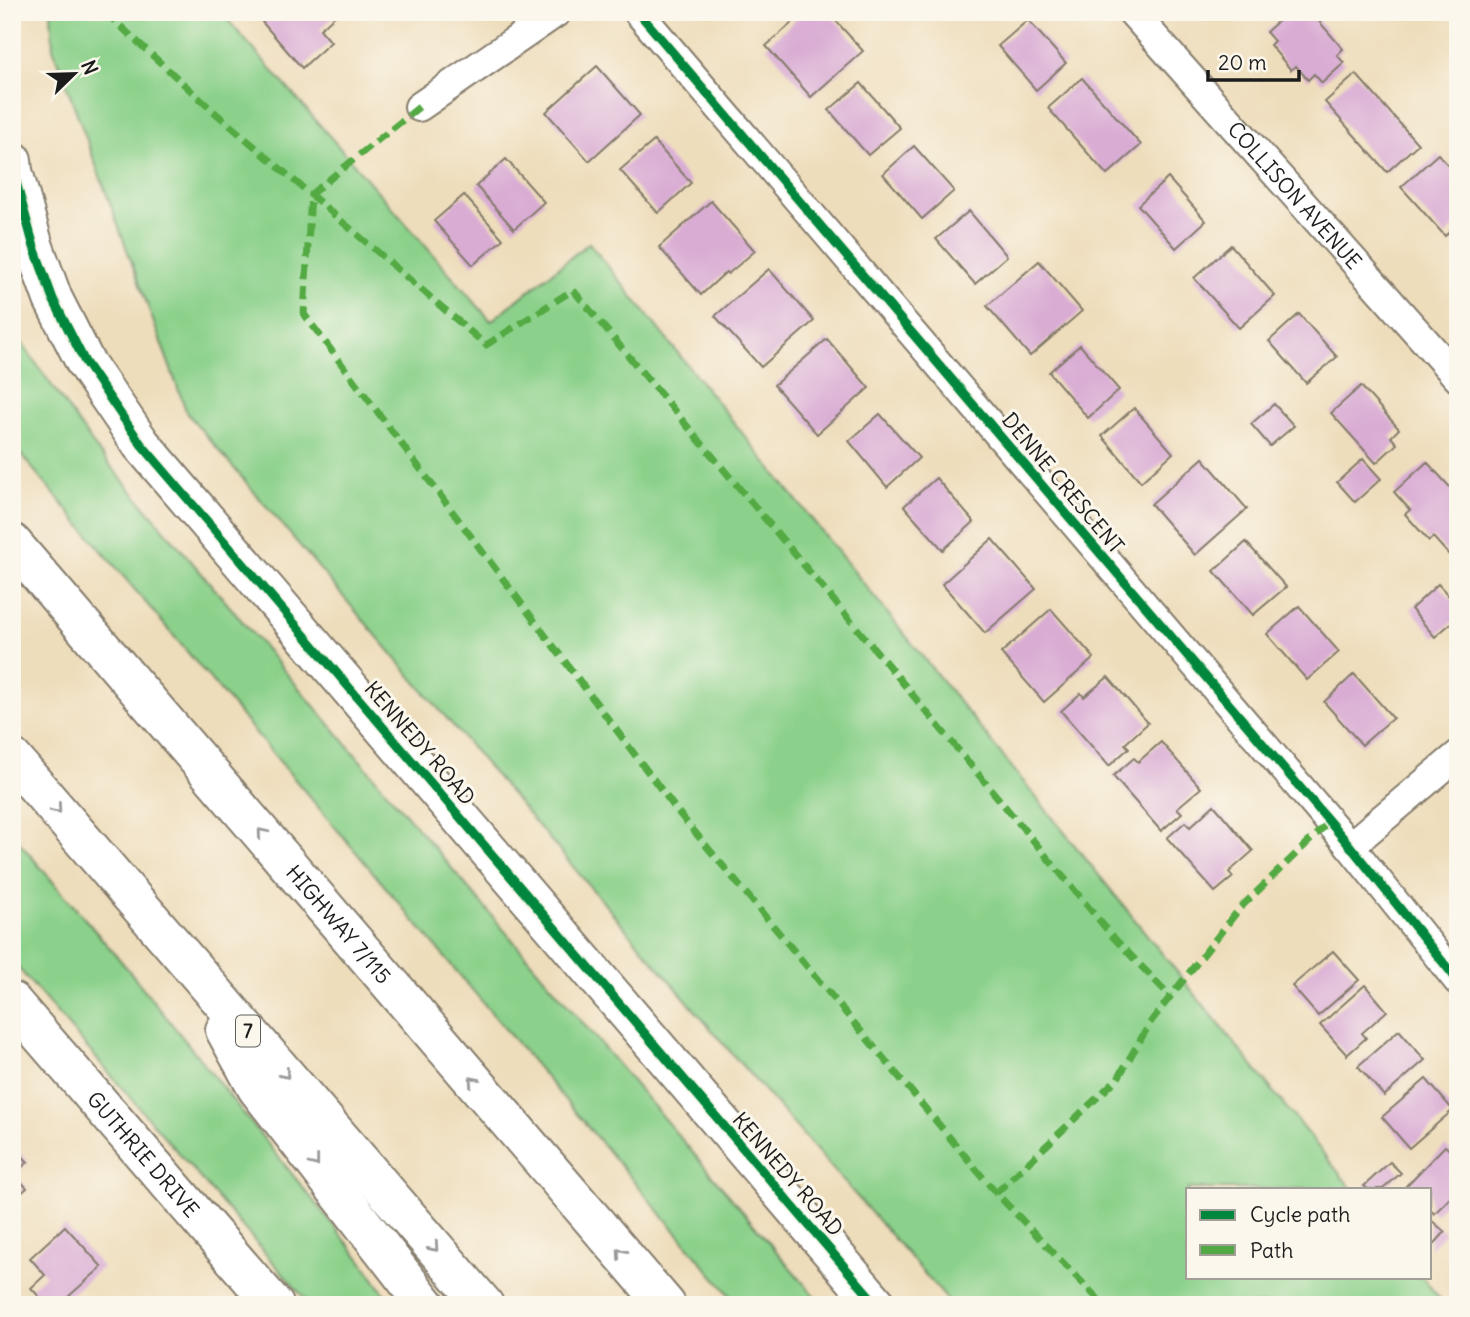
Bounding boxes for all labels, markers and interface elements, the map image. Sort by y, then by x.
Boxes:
north arrow [38,38,108,108]
scale bar [1208,38,1298,82]
text: 20 m [1218,49,1267,76]
text: N [76,57,103,78]
street label: COLLISON AVENUE [1222,116,1368,274]
street label: DENNE CRESCENT [996,407,1130,559]
street label: KENNEDY ROAD [359,675,481,811]
one-way arrow [49,801,61,814]
one-way arrow [258,828,270,841]
street label: HIGHWAY 7/115 [280,859,397,989]
road number: 7 [236,1015,260,1046]
one-way arrow [277,1066,289,1079]
one-way arrow [469,1076,481,1089]
street label: GUTHRIE DRIVE [81,1085,205,1223]
street label: KENNEDY ROAD [727,1106,849,1242]
one-way arrow [307,1155,320,1167]
legend [1186,1188,1432,1278]
text: Cycle path [1250,1201,1350,1228]
text: Path [1250,1237,1293,1264]
one-way arrow [426,1239,438,1252]
one-way arrow [617,1248,629,1261]

